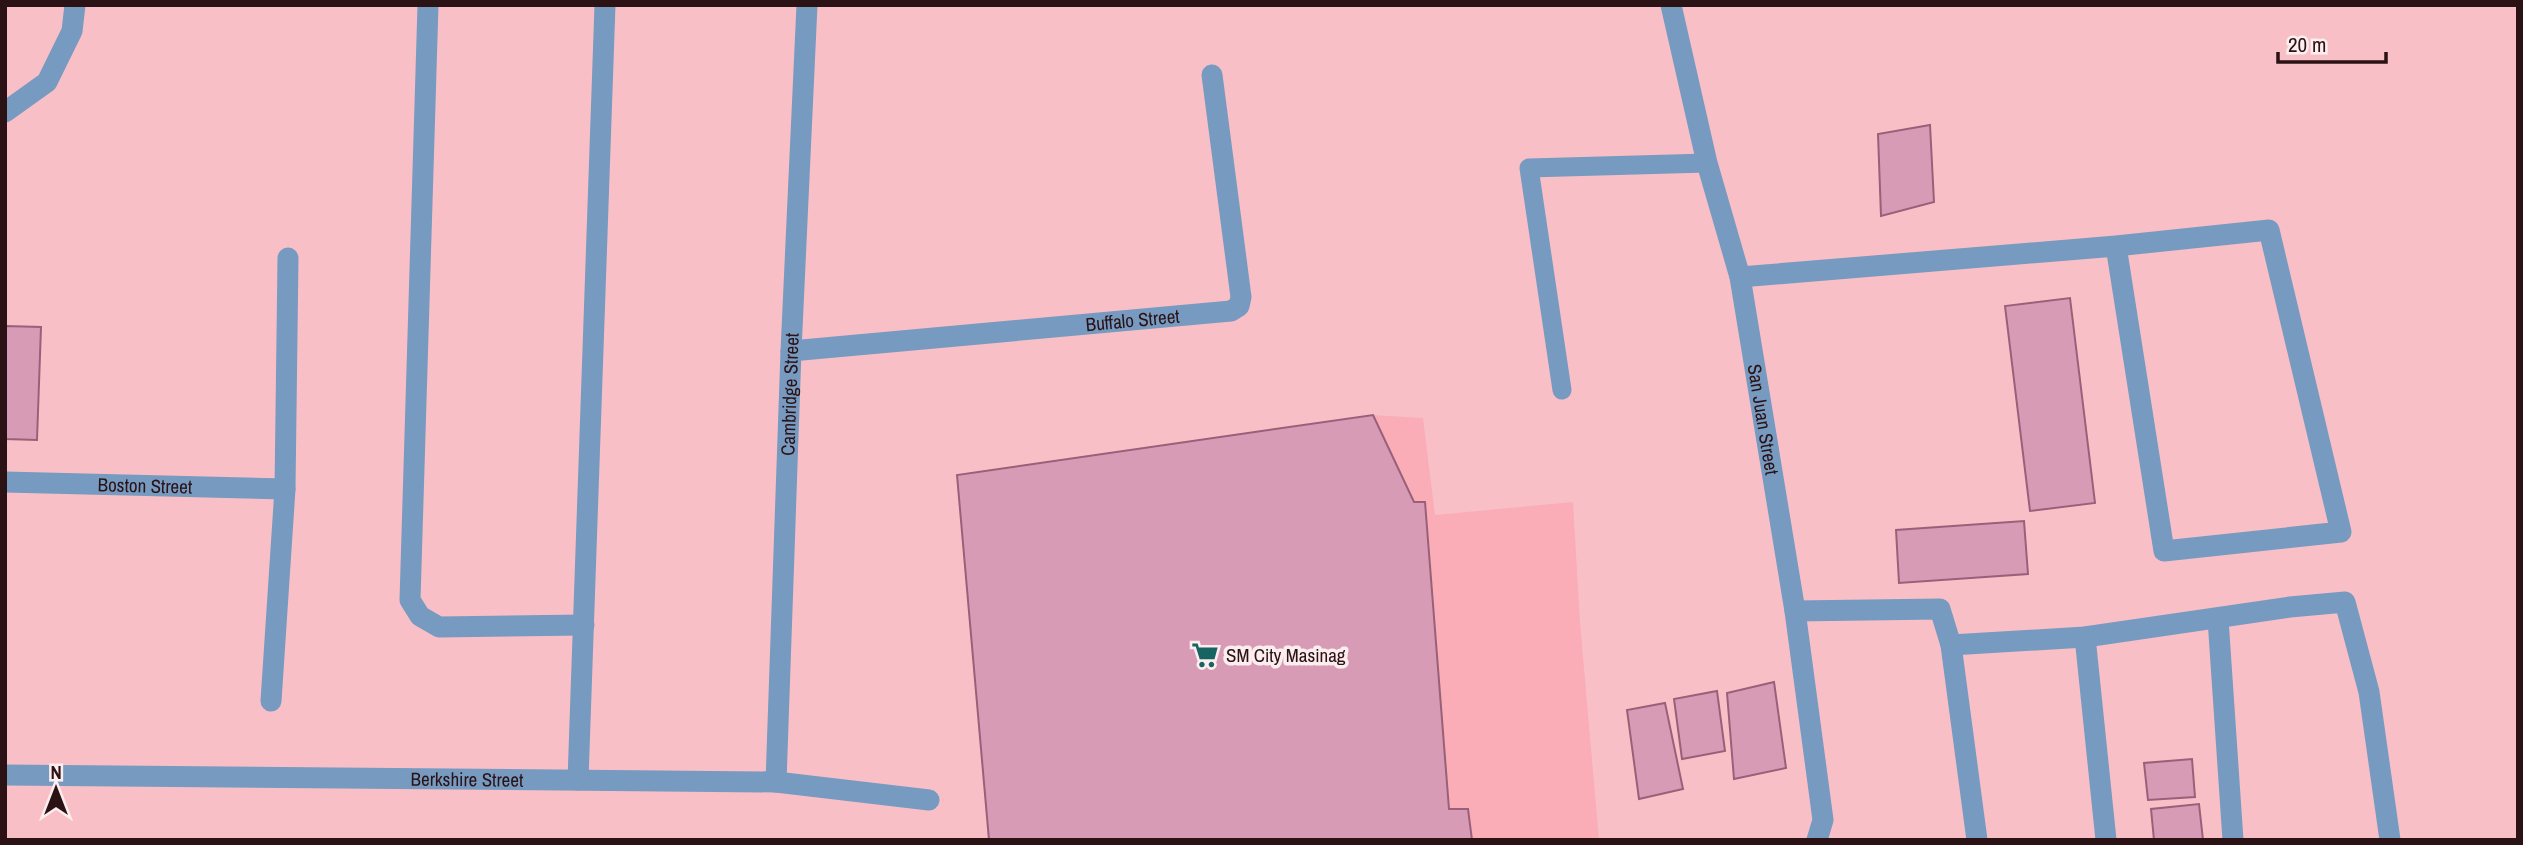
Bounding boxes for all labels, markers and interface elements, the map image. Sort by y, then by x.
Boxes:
scale bar [2278,21,2386,65]
text: 20 m [2288,30,2326,59]
street label: Buffalo Street [1084,303,1181,337]
street label: Cambridge Street [774,331,805,456]
street label: San Juan Street [1742,362,1785,477]
street label: Boston Street [97,471,193,500]
supermarket icon: SM City Masinag [1190,640,1220,670]
place label: SM City Masinag [1226,642,1346,668]
north arrow [21,754,91,824]
text: N [50,759,62,785]
street label: Berkshire Street [411,766,524,793]

